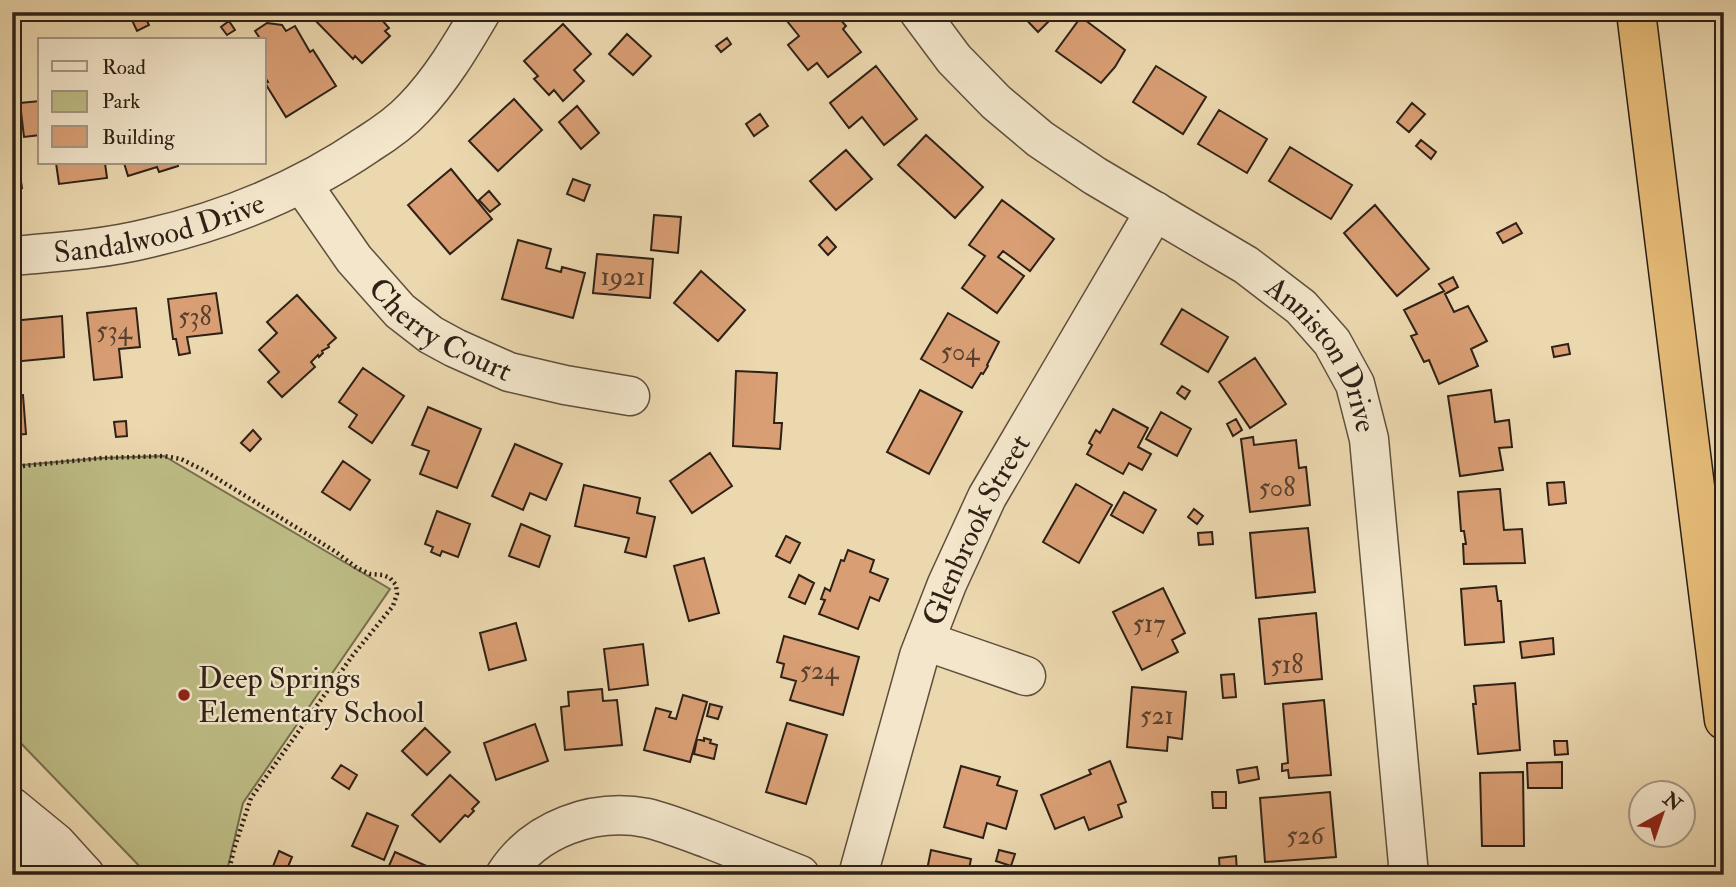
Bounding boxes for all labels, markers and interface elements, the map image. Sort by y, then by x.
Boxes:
legend [38,38,266,164]
text: Road [102,54,147,81]
text: Park [102,88,140,115]
text: Building [102,124,175,151]
street label: Sandalwood Drive [52,185,270,271]
house number: 1921 [601,261,645,293]
street label: Anniston Drive [1257,268,1384,436]
street label: Cherry Court [360,270,518,390]
house number: 538 [178,301,212,333]
house number: 534 [96,315,133,347]
house number: 504 [941,336,980,368]
street label: Glenbrook Street [915,427,1039,631]
house number: 508 [1259,472,1295,504]
house number: 517 [1133,608,1165,640]
house number: 518 [1271,649,1303,681]
house number: 524 [800,655,839,687]
place label: Deep Springs Elementary School [198,660,425,731]
marker: Deep Springs Elementary School [176,687,192,703]
house number: 521 [1140,700,1174,732]
north arrow [1628,778,1698,848]
text: N [1657,786,1687,817]
house number: 526 [1286,820,1326,852]

